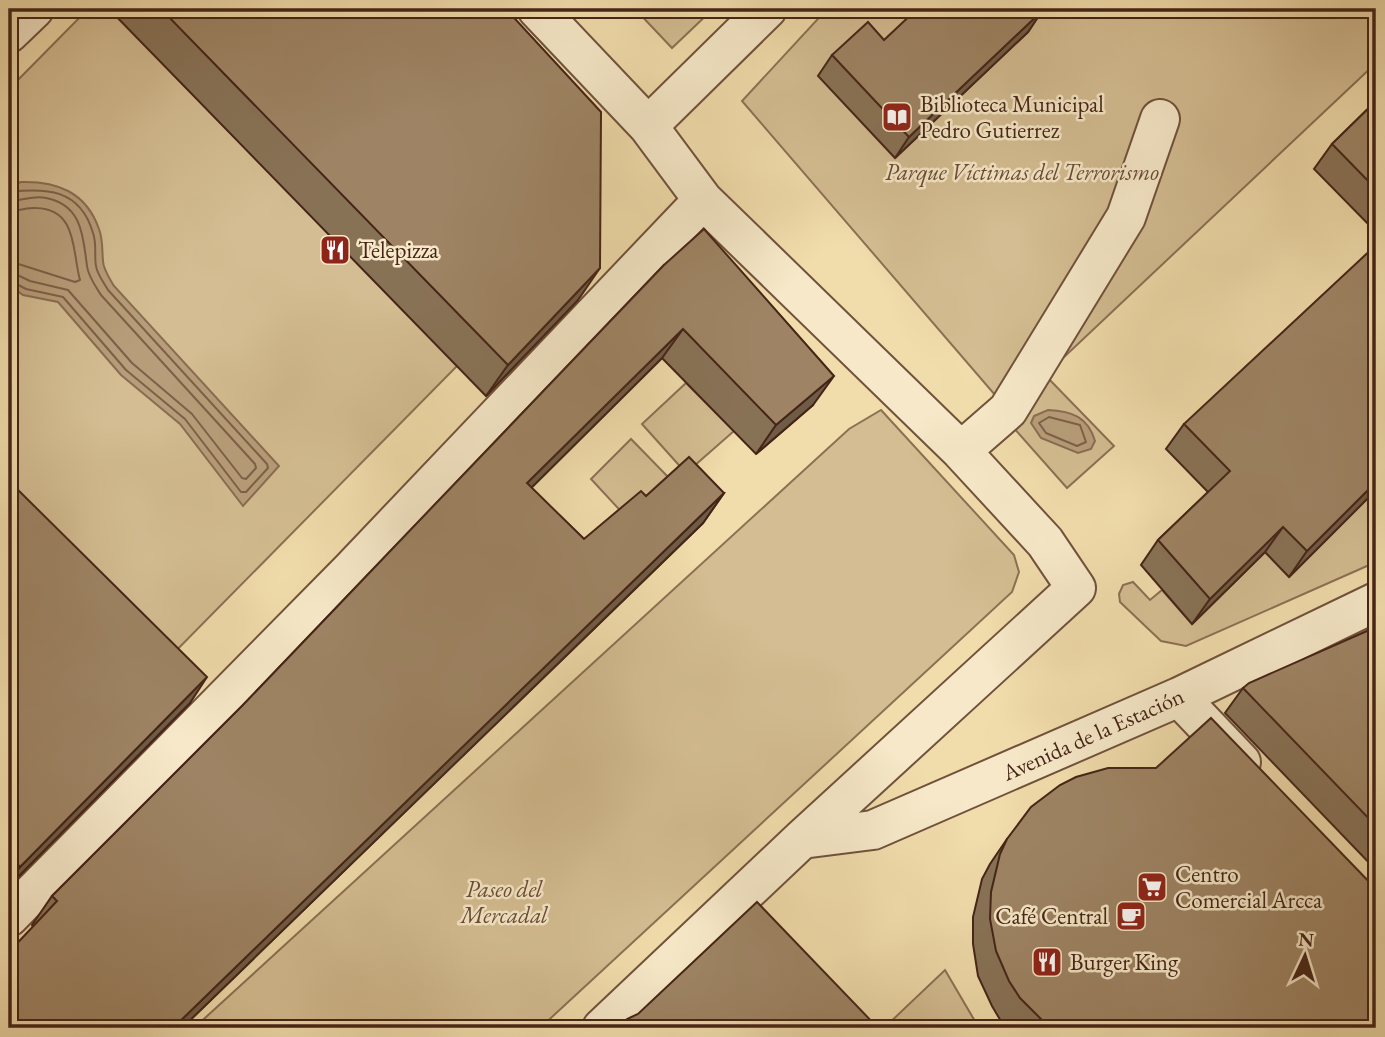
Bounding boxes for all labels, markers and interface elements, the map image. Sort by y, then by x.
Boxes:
place label: Biblioteca Municipal Pedro Gutierrez [920,89,1104,145]
library icon: Biblioteca Municipal Pedro Gutierrez [880,100,914,134]
park label: Parque Víctimas del Terrorismo [885,157,1159,188]
restaurant icon: Telepizza [318,233,352,267]
place label: Telepizza [358,235,439,265]
street label: Avenida de la Estación [997,680,1189,788]
place label: Centro Comercial Arcca [1175,859,1323,915]
supermarket icon: Centro Comercial Arcca [1135,870,1169,904]
park label: Paseo del Mercadal [458,874,548,930]
cafe icon: Café Central [1114,899,1148,933]
place label: Café Central [995,901,1108,931]
north arrow [1270,922,1340,992]
text: N [1298,927,1315,953]
restaurant icon: Burger King [1030,945,1064,979]
place label: Burger King [1070,947,1179,977]

